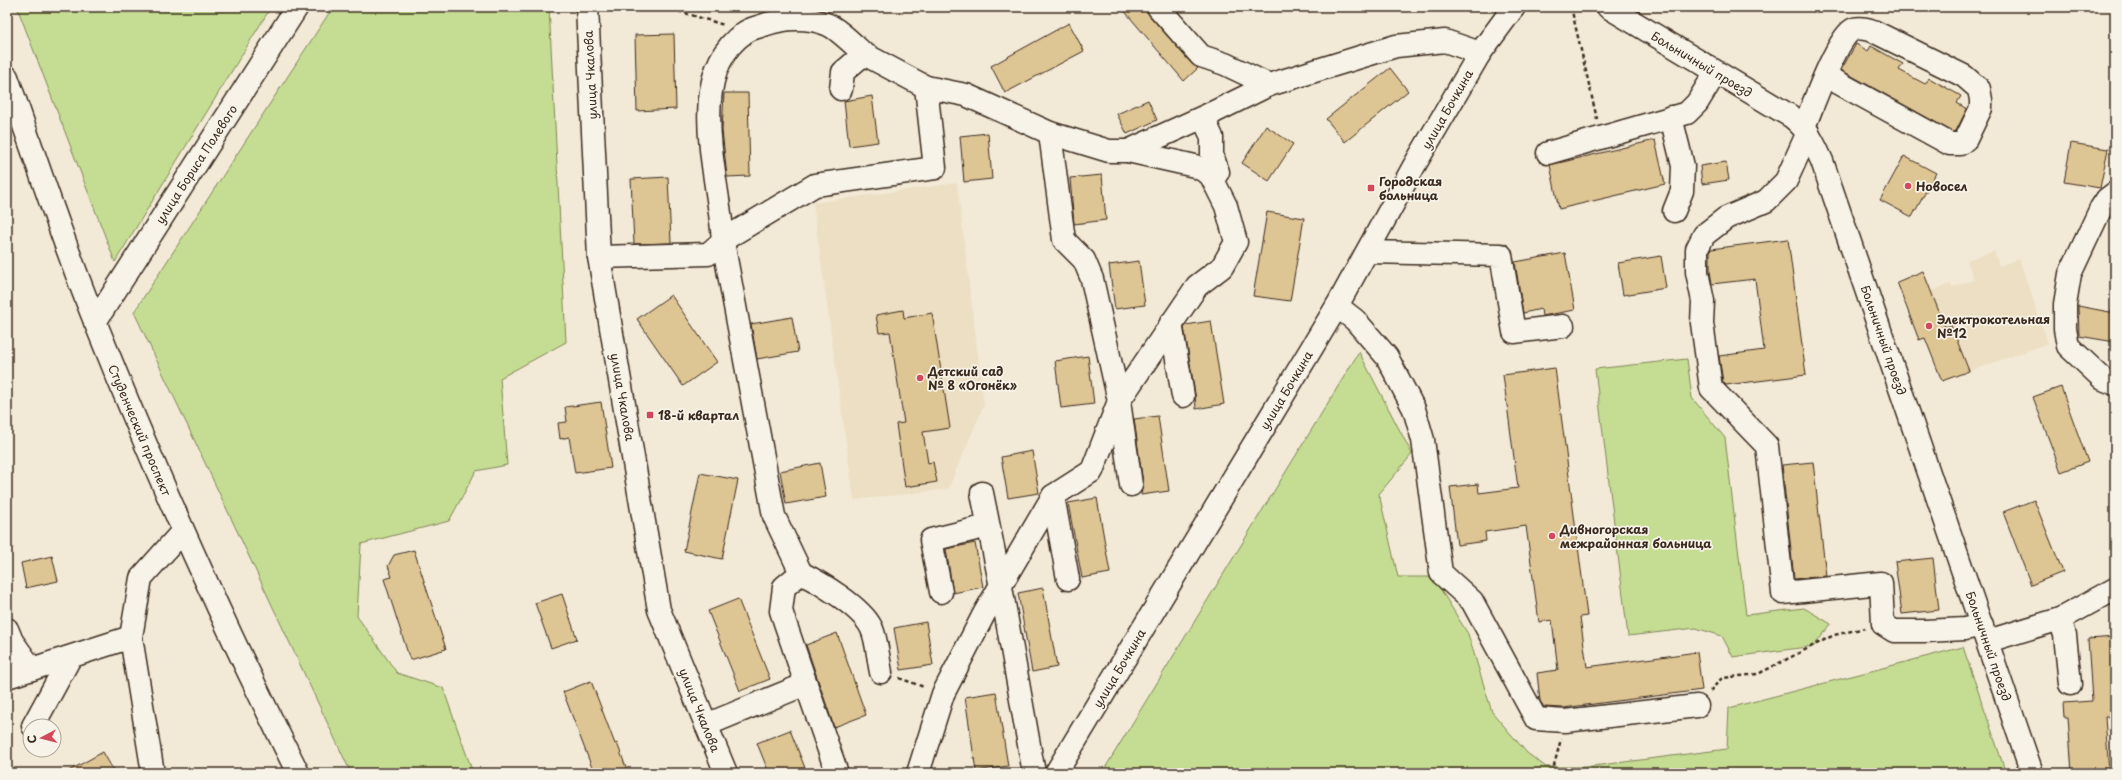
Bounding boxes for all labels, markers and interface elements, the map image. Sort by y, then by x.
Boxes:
street label: Больничный проезд [1648,27,1756,101]
street label: улица Чкалова [579,30,601,120]
street label: улица Бочкина [1417,65,1477,152]
street label: улица Бориса Полевого [151,101,241,227]
place label: Городская больница [1379,172,1442,204]
place label: Новосел [1916,177,1967,195]
marker: Новосел [1903,181,1913,191]
marker: Городская больница [1366,183,1376,193]
street label: Больничный проезд [1857,283,1911,397]
place label: Электрокотельная №12 [1937,310,2050,342]
marker: Электрокотельная №12 [1924,321,1934,331]
street label: улица Бочкина [1255,347,1317,433]
street label: улица Чкалова [606,352,640,443]
street label: Студенческий проспект [104,362,176,499]
place label: Детский сад № 8 «Огонёк» [927,362,1017,394]
marker: Детский сад № 8 «Огонёк» [915,373,925,383]
place label: 18-й квартал [658,406,739,424]
marker: 18-й квартал [645,410,655,420]
place label: Дивногорская межрайонная больница [1559,520,1712,552]
marker: Дивногорская межрайонная больница [1547,531,1557,541]
street label: Больничный проезд [1962,589,2016,703]
street label: улица Бочкина [1088,625,1150,711]
street label: улица Чкалова [675,665,725,755]
north arrow [22,718,62,758]
text: С [23,734,41,744]

